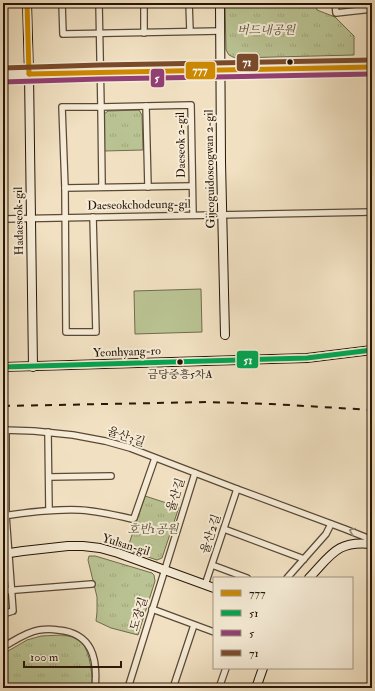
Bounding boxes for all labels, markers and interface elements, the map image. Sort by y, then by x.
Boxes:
park label: 버드내공원 [237,23,296,38]
line badge: 71 [236,53,259,72]
text: 71 [243,56,252,69]
unlabelled marker [285,57,295,67]
line badge: 777 [185,61,216,80]
text: 777 [192,64,209,77]
line badge: 5 [150,68,165,88]
text: 5 [155,72,160,85]
street label: Gijeoguidoseogwan 2-gil [201,109,219,229]
street label: Daeseok 2-gil [173,112,189,178]
street label: Hadaeseok-gil [11,187,27,255]
street label: Daeseokchodeung-gil [87,197,191,213]
street label: Yeonhyang-ro [93,343,161,361]
line badge: 51 [236,350,259,369]
text: 51 [244,354,252,367]
marker: 금당중흥5차A [175,357,185,367]
place label: 금당중흥5차A [148,368,212,381]
street label: 율산3길 [105,424,147,450]
street label: 율산길 [163,476,189,514]
street label: 율산2길 [198,512,224,556]
park label: 호반1공원 [128,522,180,537]
one-way arrow [349,528,356,536]
street label: Yulsan-gil [100,531,152,559]
legend [213,577,353,669]
text: 777 [249,586,266,601]
street label: 도장길 [127,595,151,633]
text: 51 [249,606,259,621]
text: 5 [249,626,255,641]
scale bar [24,643,121,669]
text: 71 [249,646,259,661]
text: 100 m [30,650,59,665]

